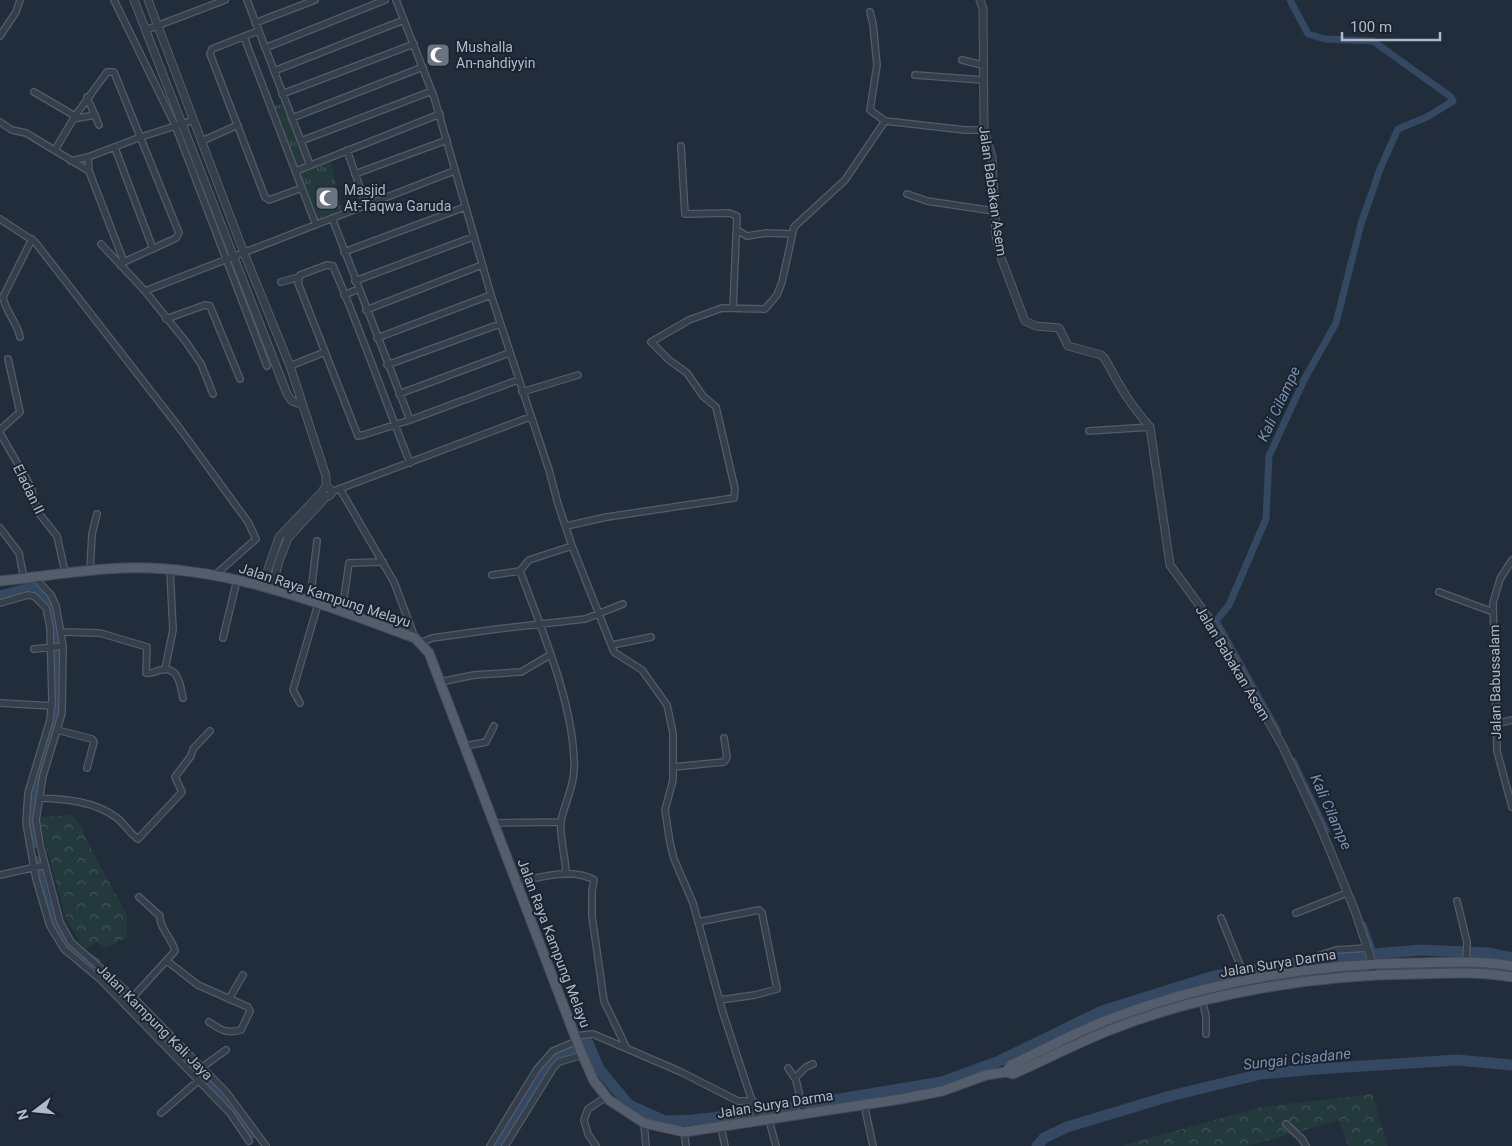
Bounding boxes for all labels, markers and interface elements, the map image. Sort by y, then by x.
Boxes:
scale bar [1342,10,1440,42]
text: 100 m [1350,18,1392,36]
place label: Mushalla An-nahdiyyin [456,39,535,71]
mosque icon: Mushalla An-nahdiyyin [425,42,451,68]
street label: Jalan Babakan Asem [976,125,1010,257]
place label: Masjid At-Taqwa Garuda [344,182,451,214]
mosque icon: Masjid At-Taqwa Garuda [314,185,340,211]
water label: Kali Cilampe [1254,363,1304,444]
street label: Eladan II [10,462,48,516]
street label: Jalan Raya Kampung Melayu [237,560,413,630]
street label: Jalan Babakan Asem [1192,603,1274,723]
street label: Jalan Babussalam [1486,624,1504,740]
water label: Kali Cilampe [1306,771,1356,853]
street label: Jalan Raya Kampung Melayu [514,856,594,1030]
street label: Jalan Surya Darma [1219,946,1337,980]
street label: Jalan Kampung Kali Jaya [94,961,216,1083]
water label: Sungai Cisadane [1242,1044,1352,1074]
north arrow [10,1086,60,1136]
street label: Jalan Surya Darma [716,1087,834,1121]
text: N [13,1108,32,1122]

